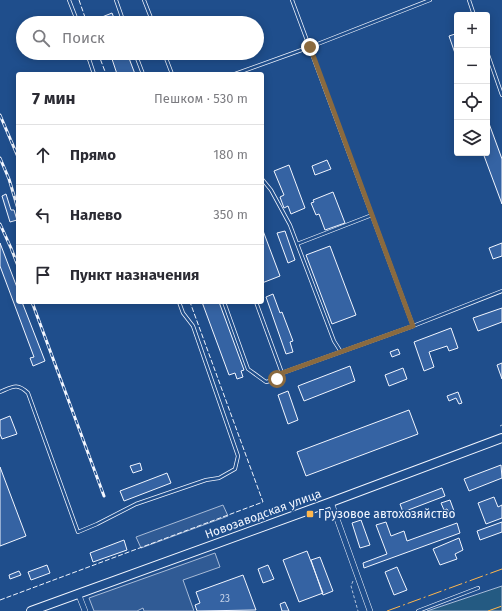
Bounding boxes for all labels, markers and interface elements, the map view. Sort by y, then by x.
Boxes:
map controls [454,12,490,156]
button: + [454,12,490,48]
search box [16,16,264,60]
icon: search [30,27,52,49]
text: Поиск [62,29,105,47]
route end [301,38,319,56]
button: − [454,48,490,84]
button: locate [454,84,490,120]
text: 7 мин [32,88,75,109]
text: Пешком · 530 m [154,91,248,106]
button: layers [454,120,490,156]
icon: ahead [32,144,54,166]
text: Прямо [70,146,116,164]
text: 180 m [213,147,248,162]
icon: left [32,204,54,226]
text: Налево [70,206,122,224]
text: 350 m [213,207,248,222]
icon: arrive [32,264,54,286]
text: Пункт назначения [70,266,199,284]
route start [268,370,286,388]
street label: Новозаводская улица [203,486,323,542]
place label: Грузовое автохозяйство [318,507,456,521]
marker: Грузовое автохозяйство [305,509,315,519]
house number: 23 [220,593,230,605]

